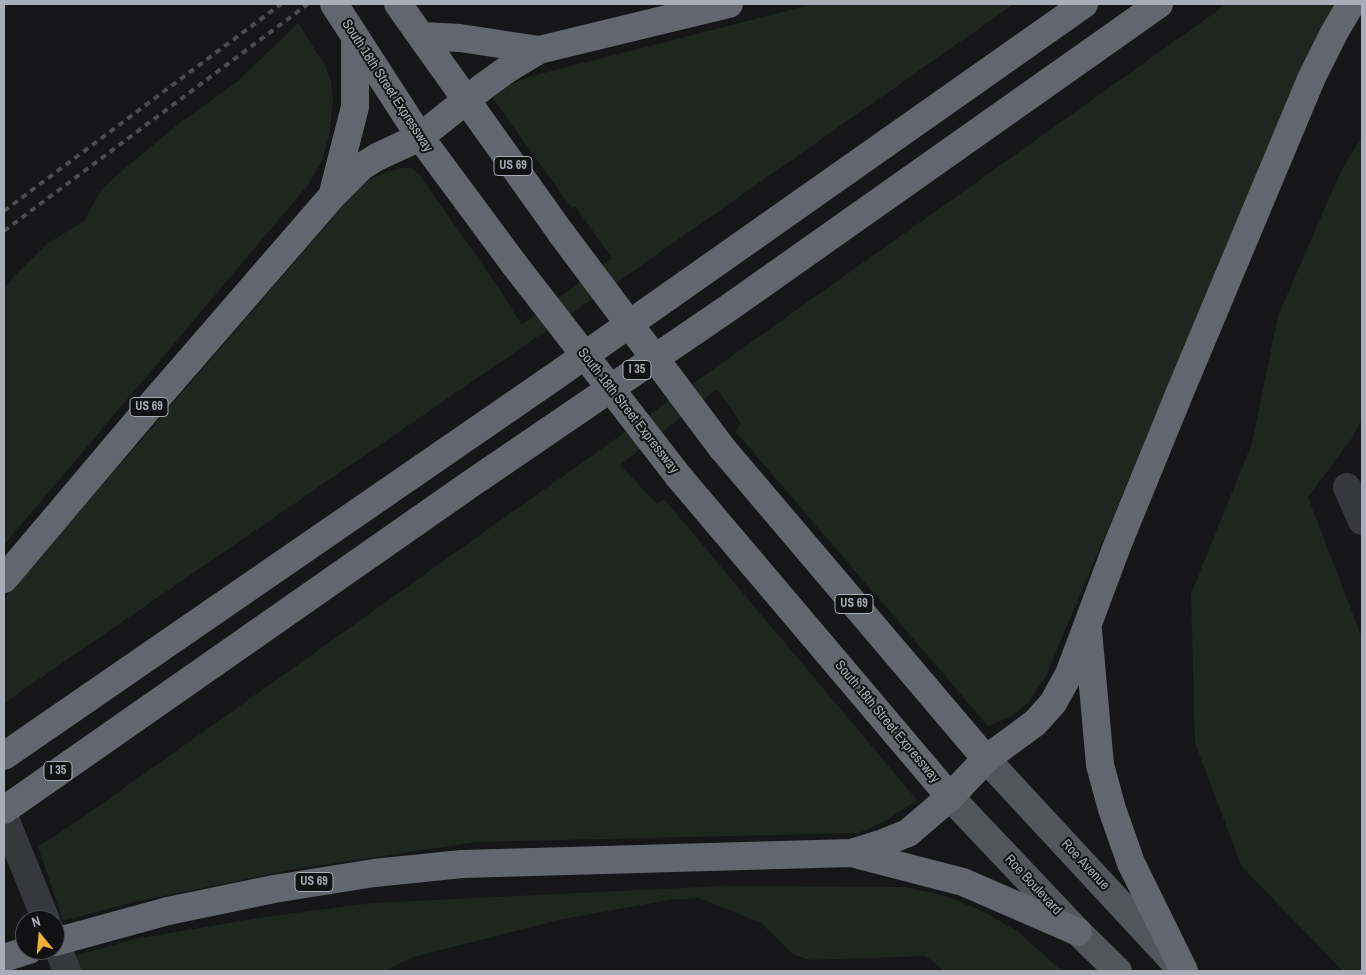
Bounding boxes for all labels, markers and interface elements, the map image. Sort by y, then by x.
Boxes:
street label: South 18th Street Expressway [338,17,436,155]
road number: US 69 [494,157,532,176]
street label: South 18th Street Expressway [574,345,682,477]
road number: I 35 [623,360,651,380]
road number: US 69 [130,398,168,417]
road number: US 69 [835,594,873,614]
street label: South 18th Street Expressway [831,657,943,787]
road number: I 35 [44,761,72,780]
street label: Roe Avenue [1057,836,1113,894]
street label: Roe Boulevard [1001,852,1065,918]
road number: US 69 [295,872,333,892]
north arrow [15,910,65,960]
text: N [29,912,42,931]

